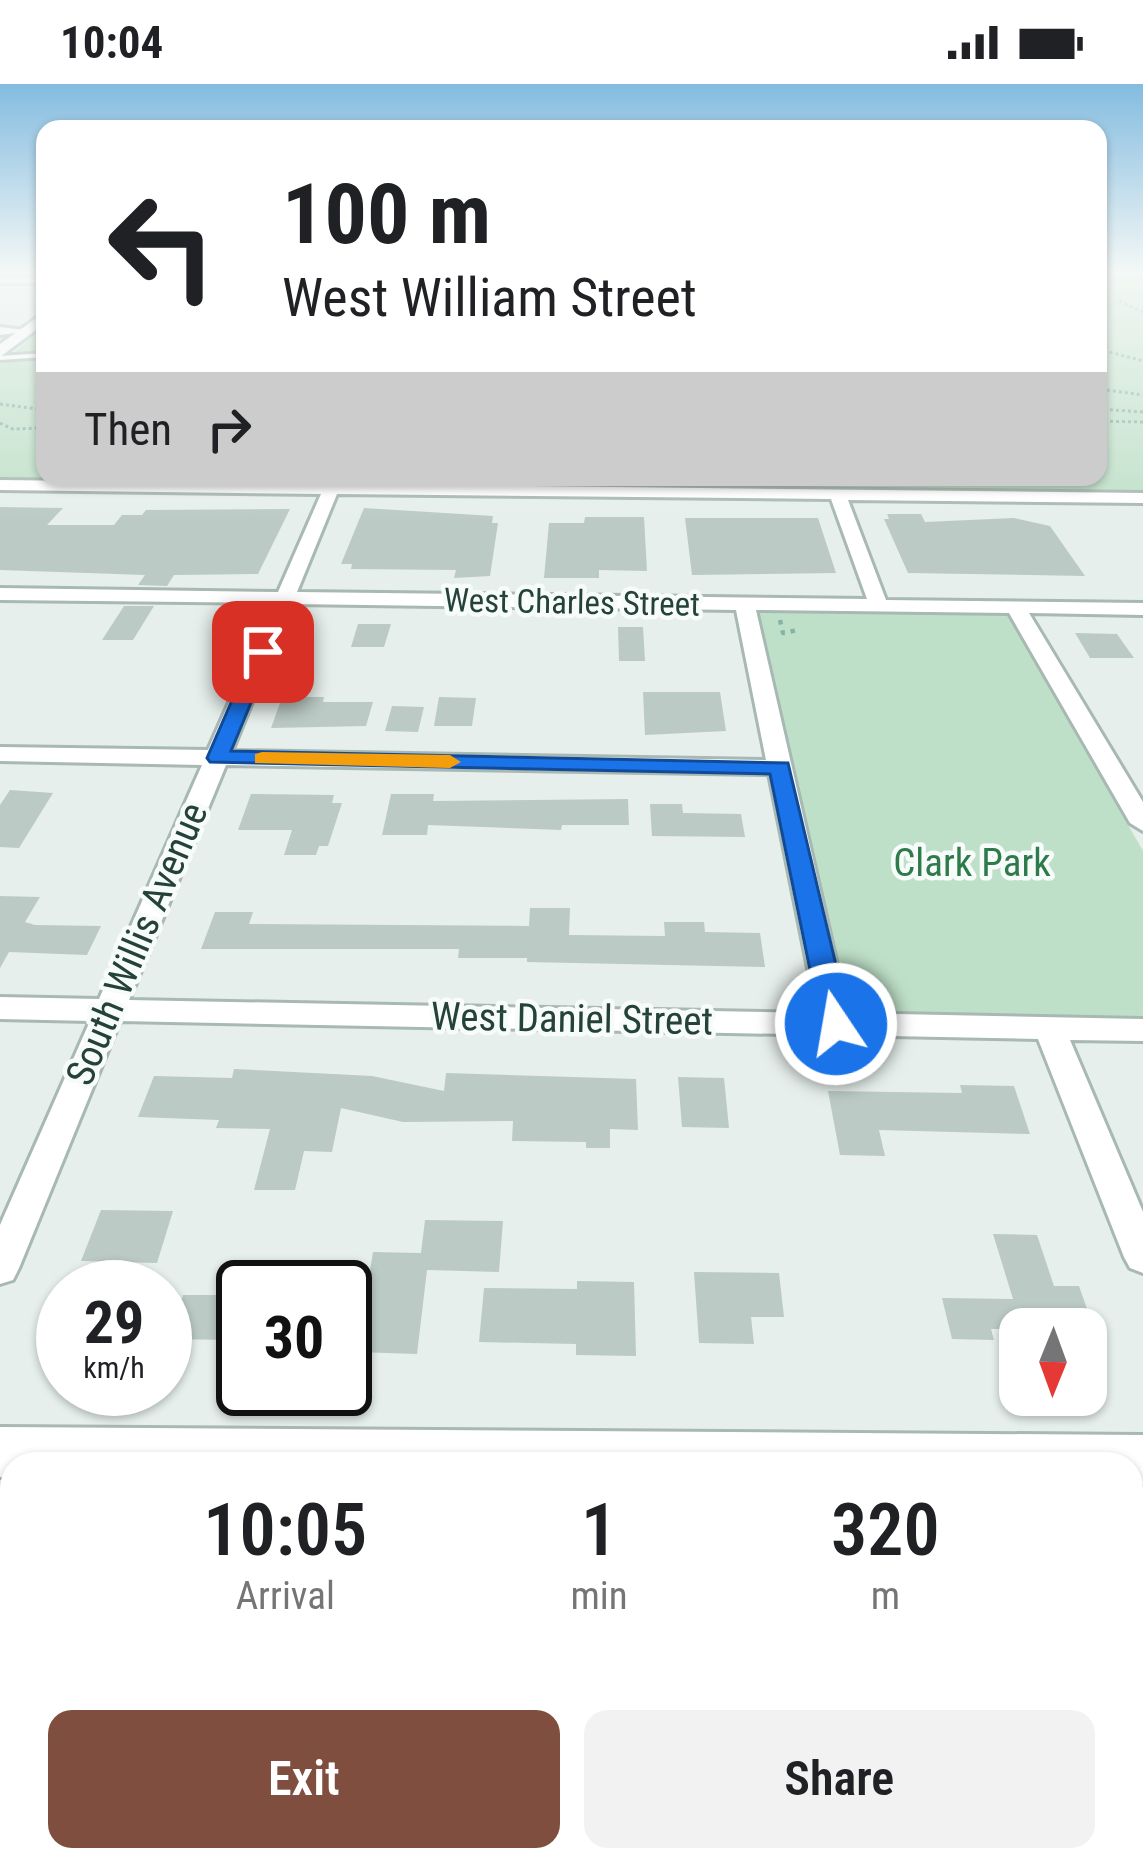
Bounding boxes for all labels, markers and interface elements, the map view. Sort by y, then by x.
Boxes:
text: 10:04 [60,16,163,69]
text: 100 m [282,165,491,264]
icon: left [84,168,240,324]
text: West William Street [282,266,697,329]
icon: right [196,396,262,462]
text: Then [84,403,172,456]
street label: West Charles Street [444,580,700,624]
pin [212,601,314,703]
icon: arrive [230,619,296,685]
street label: South Willis Avenue [57,796,217,1092]
park label: Clark Park [893,840,1051,886]
position arrow [773,961,899,1087]
street label: West Daniel Street [431,994,713,1044]
speed limit sign: 30 [216,1260,372,1416]
text: 29 [84,1287,144,1358]
north arrow [999,1308,1107,1416]
map controls [999,1308,1107,1416]
text: km/h [83,1350,145,1385]
text: 10:05 [203,1488,367,1573]
text: 1 [581,1488,617,1573]
text: 320 [831,1488,940,1573]
text: Arrival [236,1573,335,1619]
text: min [571,1573,628,1619]
text: m [871,1573,900,1619]
button: Exit [48,1710,560,1848]
button: Share [584,1710,1095,1848]

